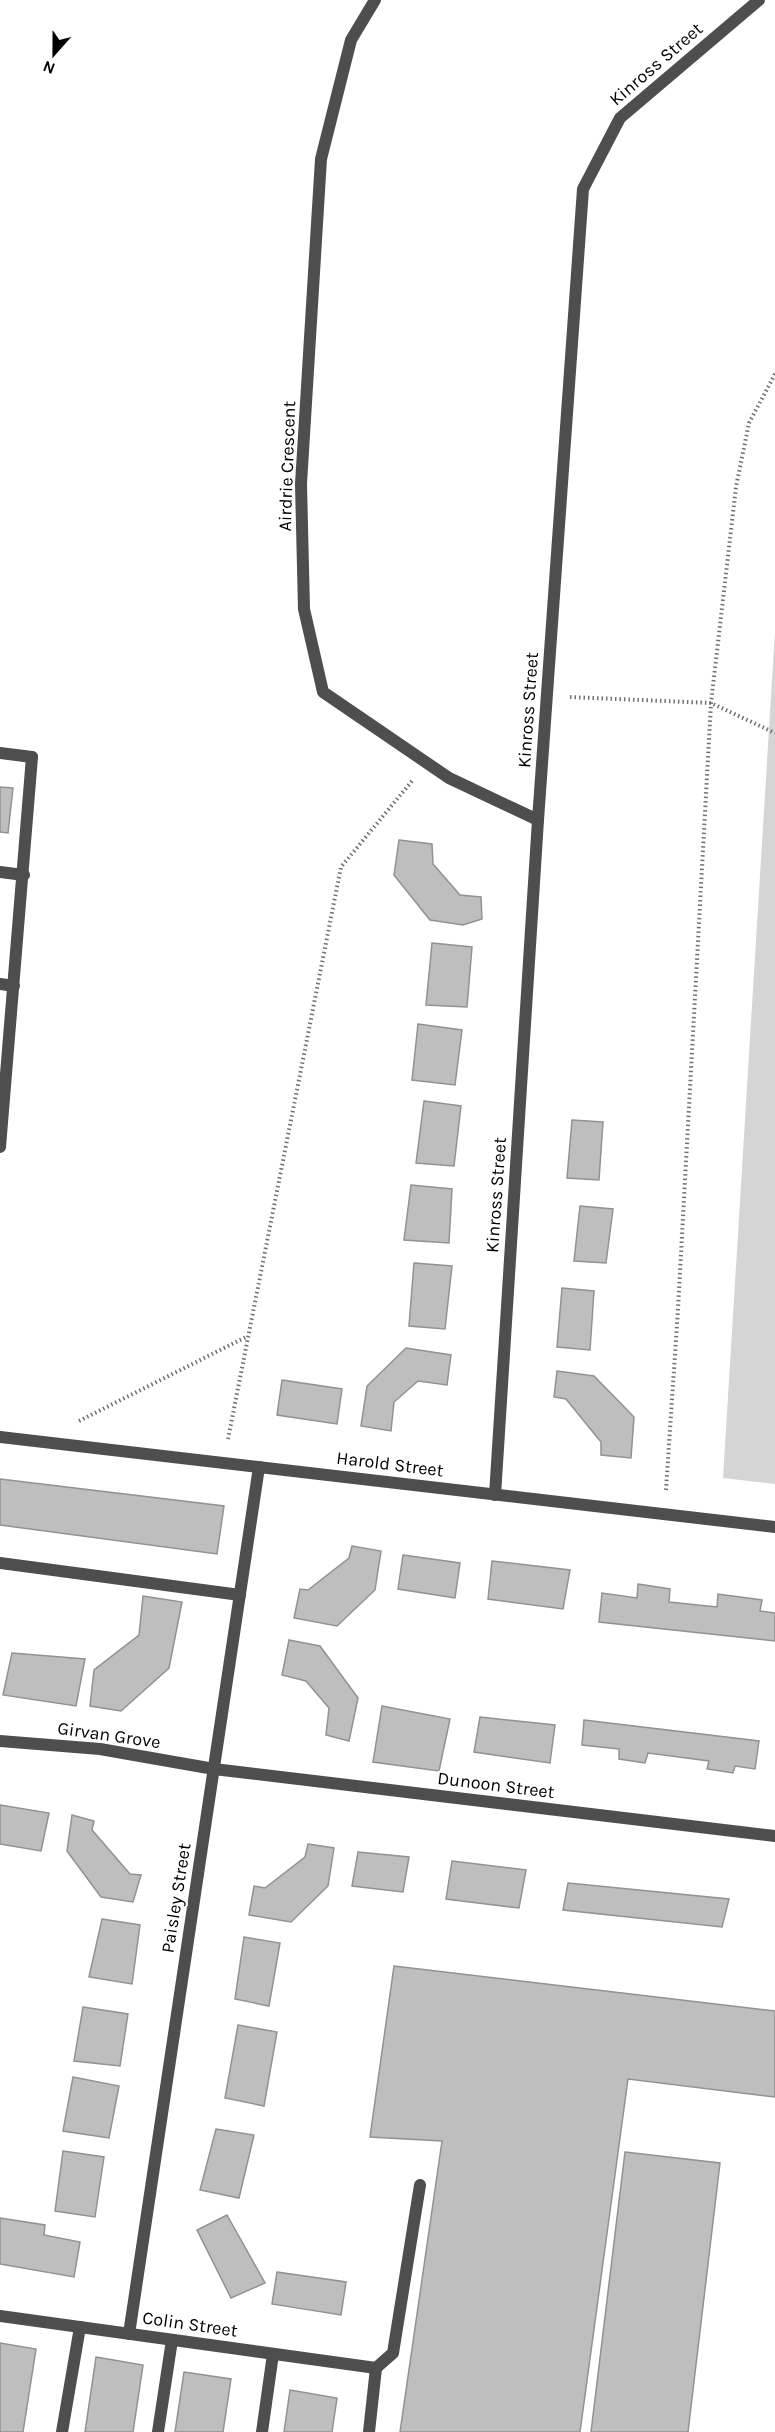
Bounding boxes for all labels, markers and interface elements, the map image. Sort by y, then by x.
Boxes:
street label: Kinross Street [605,17,707,110]
north arrow [24,24,84,84]
text: N [40,57,58,78]
street label: Airdrie Crescent [274,400,300,532]
street label: Kinross Street [513,651,543,769]
street label: Kinross Street [481,1136,511,1254]
street label: Harold Street [335,1447,445,1482]
street label: Girvan Grove [56,1717,162,1753]
street label: Dunoon Street [436,1767,556,1803]
street label: Paisley Street [156,1841,196,1955]
street label: Colin Street [141,2306,239,2342]

